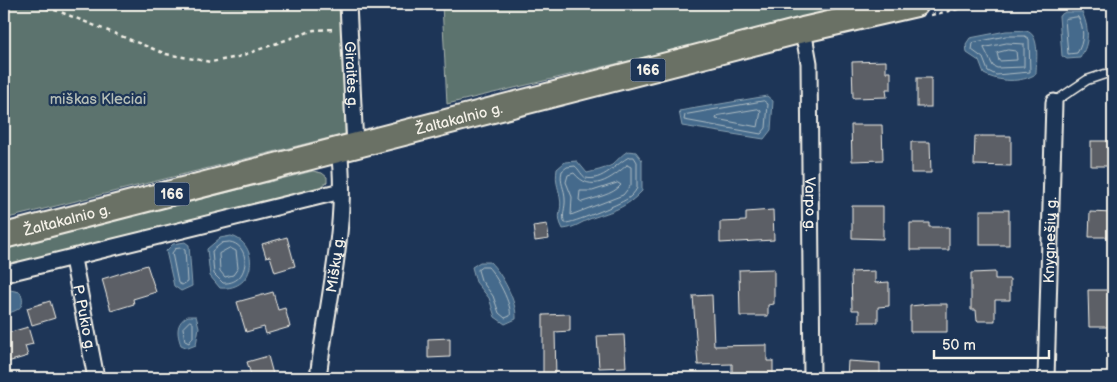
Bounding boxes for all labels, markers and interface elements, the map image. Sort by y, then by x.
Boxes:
street label: Giraitės g. [340,41,362,109]
road number: 166 [630,58,666,82]
park label: miškas Kleciai [50,90,146,109]
street label: Žaltakalnio g. [413,99,505,140]
street label: Varpo g. [800,177,820,232]
road number: 166 [154,182,190,205]
street label: Knygnešių g. [1040,196,1061,284]
street label: Žaltakalnio g. [21,200,113,241]
street label: Miškų g. [322,235,349,294]
street label: P. Pukio g. [68,283,100,353]
scale bar [934,327,1050,359]
text: 50 m [942,336,976,355]

